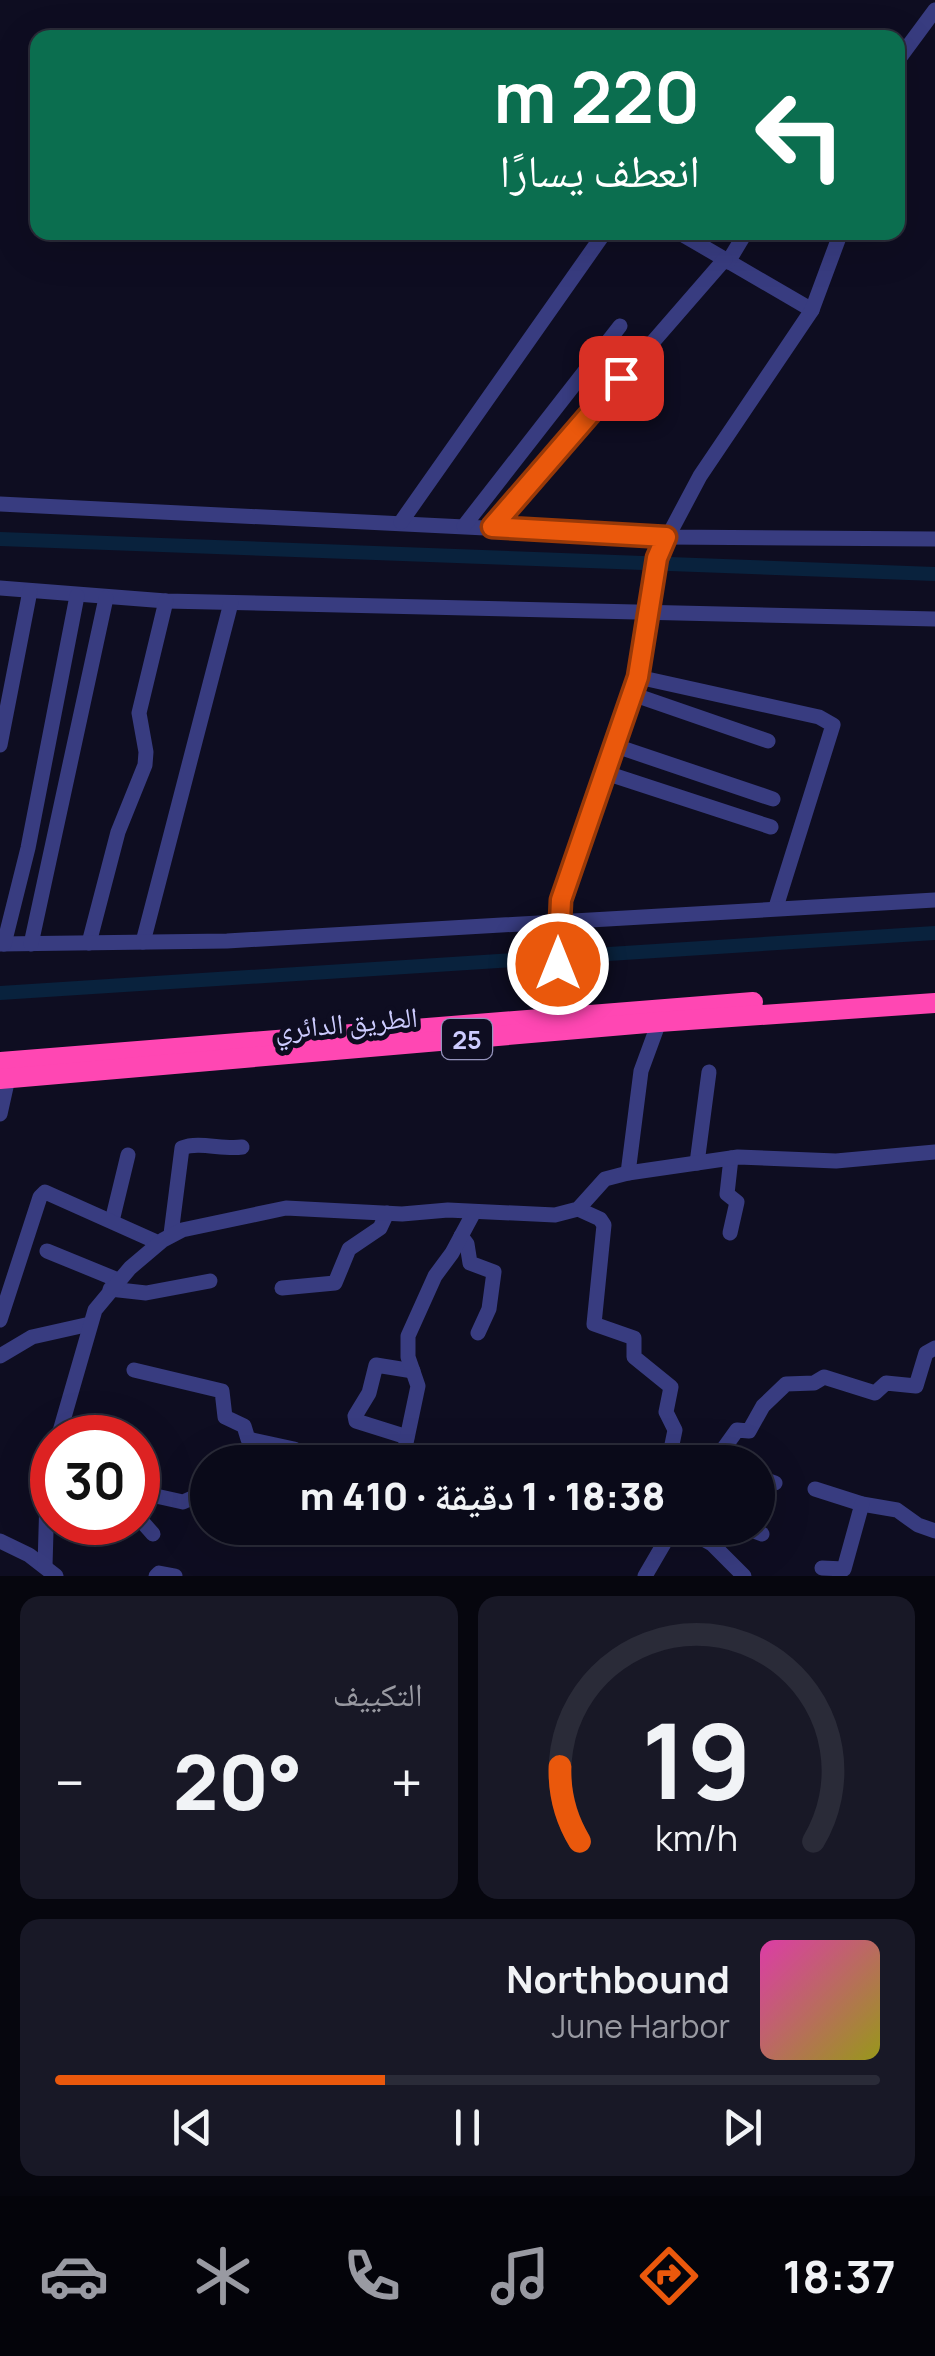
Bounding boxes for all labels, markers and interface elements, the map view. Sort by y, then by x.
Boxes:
text: 220 m [494,48,700,144]
icon: left [735,70,865,200]
text: انعطف يسارًا [499,139,700,201]
pin [579,336,664,421]
icon: arrive [594,351,649,406]
position arrow [506,912,610,1016]
street label: الطريق الدائري [273,997,420,1052]
road number: 25 [442,1019,492,1059]
speed limit sign: 30 [30,1415,160,1545]
text: 18:38 · 1 دقيقة · 410 m [300,1469,665,1521]
text: التكييف [333,1672,423,1716]
text: 19 [641,1688,751,1830]
text: 20° [173,1730,303,1833]
text: − [55,1744,85,1820]
text: + [391,1744,423,1820]
text: km/h [655,1813,738,1862]
text: Northbound [506,1952,730,2004]
text: June Harbor [552,2004,730,2048]
icon: previous [165,2100,220,2155]
icon: pause [440,2100,495,2155]
icon: next [715,2100,770,2155]
icon: car [39,2241,109,2311]
icon: climate [188,2241,258,2311]
icon: phone [337,2241,407,2311]
icon: music [485,2241,555,2311]
icon: directions [634,2241,704,2311]
text: 18:37 [783,2245,896,2307]

